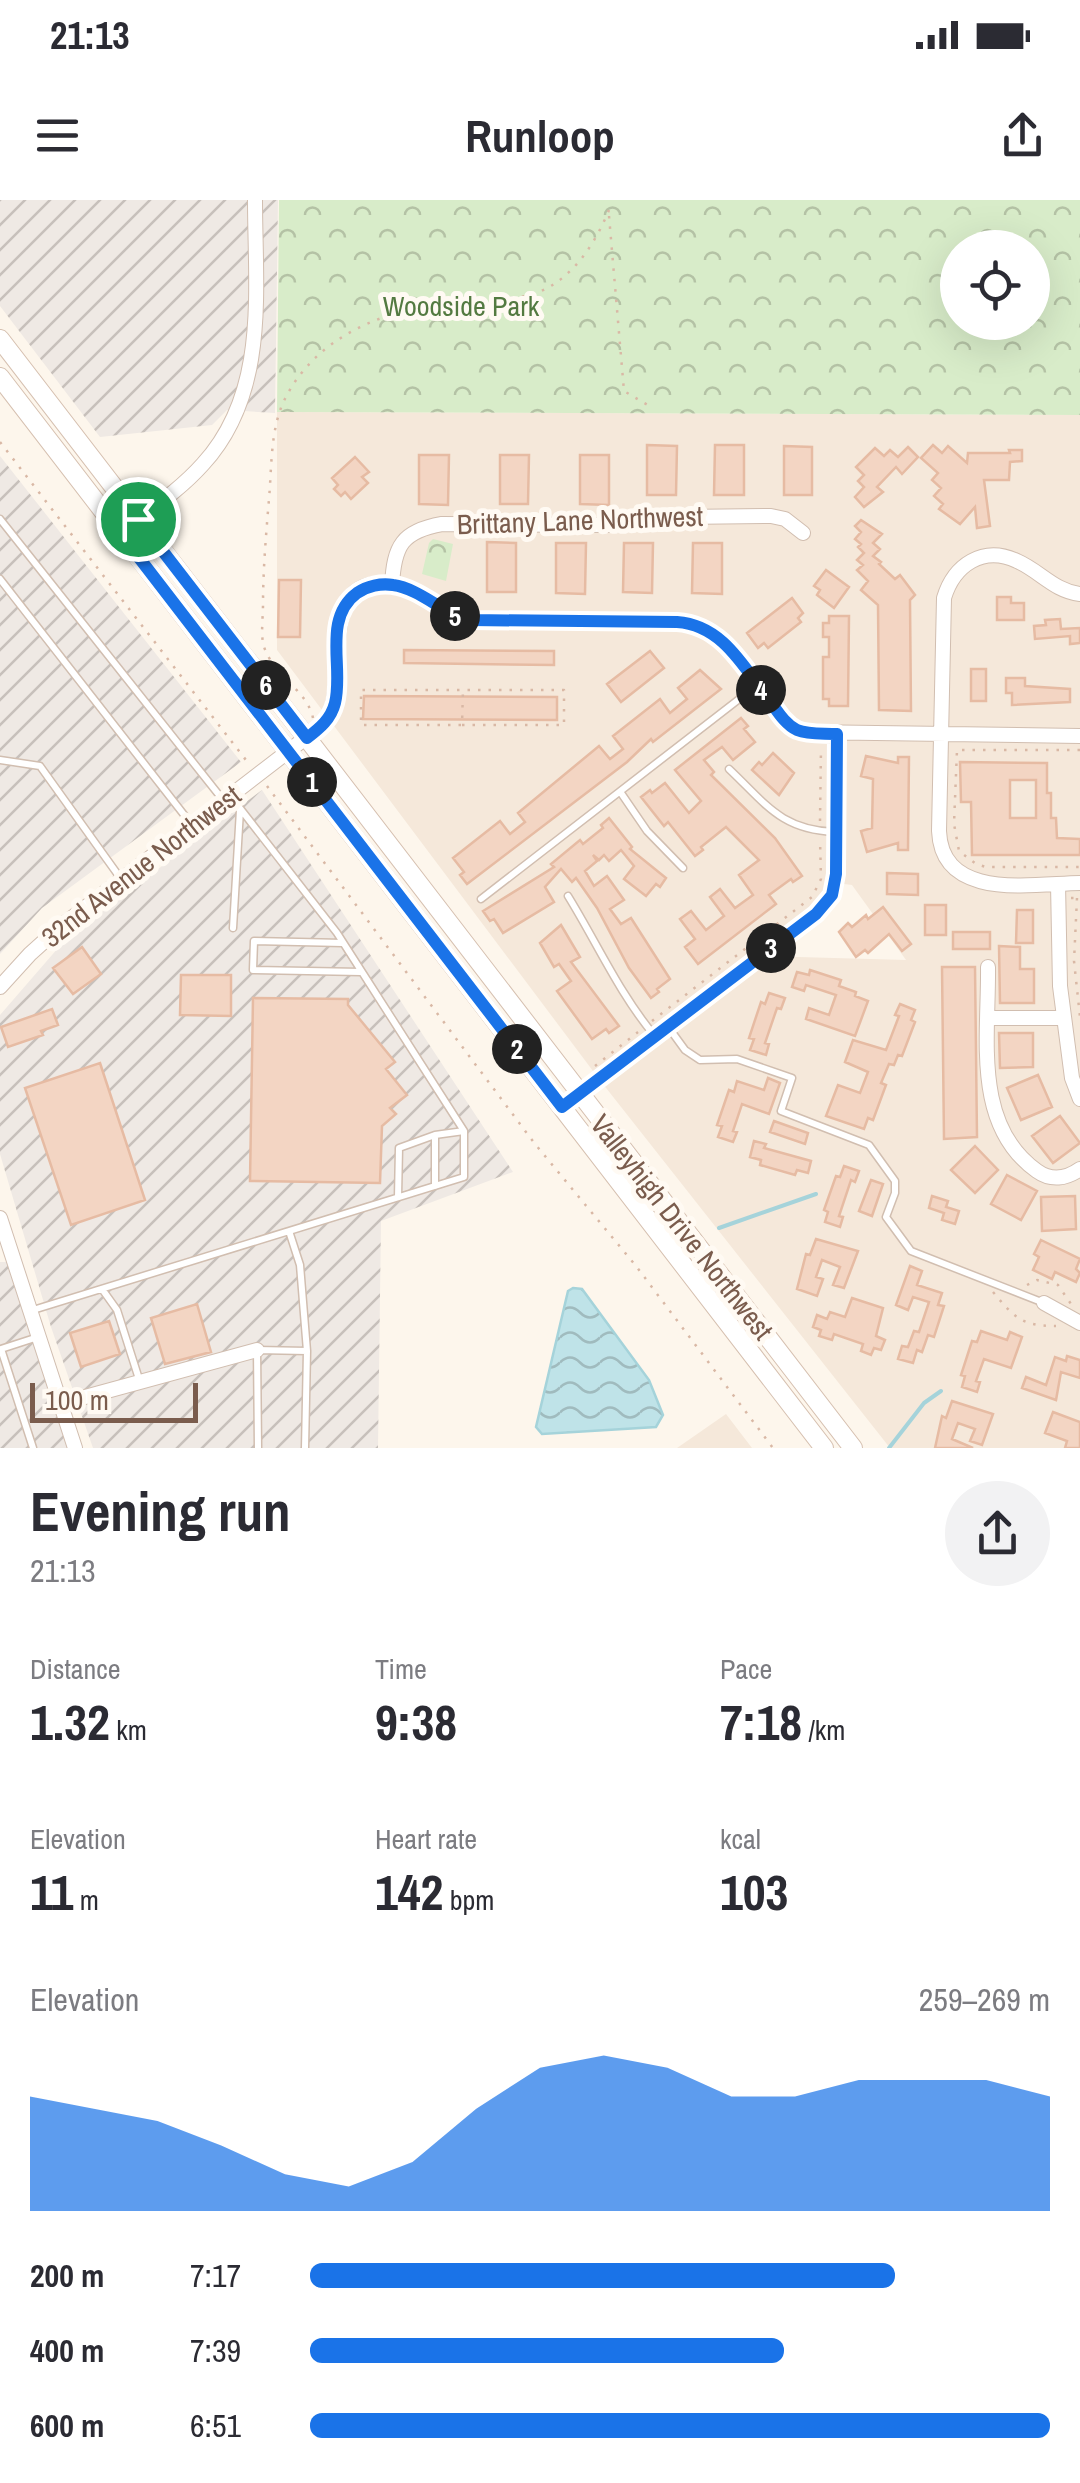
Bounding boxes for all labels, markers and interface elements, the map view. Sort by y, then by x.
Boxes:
text: 21:13 [50,10,130,61]
text: Runloop [465,105,615,166]
icon: menu [30,108,85,163]
icon: share [995,108,1050,163]
map controls [940,230,1050,340]
button: locate [940,230,1050,340]
park label: Woodside Park [383,287,540,325]
pin [96,477,181,562]
icon: arrive [111,492,166,547]
street label: Brittany Lane Northwest [456,497,704,543]
pin: 5 [430,591,480,641]
text: 5 [449,597,461,635]
pin: 6 [241,660,291,710]
pin: 4 [736,665,786,715]
text: 6 [260,666,272,704]
text: 4 [755,671,767,709]
pin: 1 [287,757,337,807]
text: 1 [306,763,318,801]
street label: 32nd Avenue Northwest [33,776,249,956]
pin: 3 [746,923,796,973]
text: 3 [765,929,777,967]
pin: 2 [492,1024,542,1074]
text: 2 [511,1030,523,1068]
street label: Valleyhigh Drive Northwest [582,1106,782,1348]
scale bar [30,1378,198,1422]
text: 100 m [45,1381,109,1419]
text: Evening run [30,1474,291,1548]
button: share [945,1481,1050,1586]
text: 21:13 [30,1549,96,1592]
text: Distance [30,1650,121,1688]
text: Time [375,1650,427,1688]
text: Pace [720,1650,772,1688]
text: 1.32 [30,1688,110,1756]
text: 9:38 [375,1688,457,1756]
text: 7:18 [720,1688,802,1756]
text: km [110,1711,147,1749]
text: /km [802,1711,845,1749]
text: Elevation [30,1820,126,1858]
text: Heart rate [375,1820,477,1858]
text: kcal [720,1820,761,1858]
text: 11 [30,1858,73,1926]
text: 142 [375,1858,443,1926]
text: 103 [720,1858,788,1926]
text: m [73,1881,99,1919]
text: bpm [443,1881,494,1919]
text: Elevation [30,1978,139,2021]
text: 259–269 m [919,1978,1050,2021]
text: 200 m [30,2254,104,2297]
text: 7:17 [190,2254,241,2297]
text: 400 m [30,2329,104,2372]
text: 7:39 [190,2329,241,2372]
text: 600 m [30,2404,104,2447]
text: 6:51 [190,2404,241,2447]

